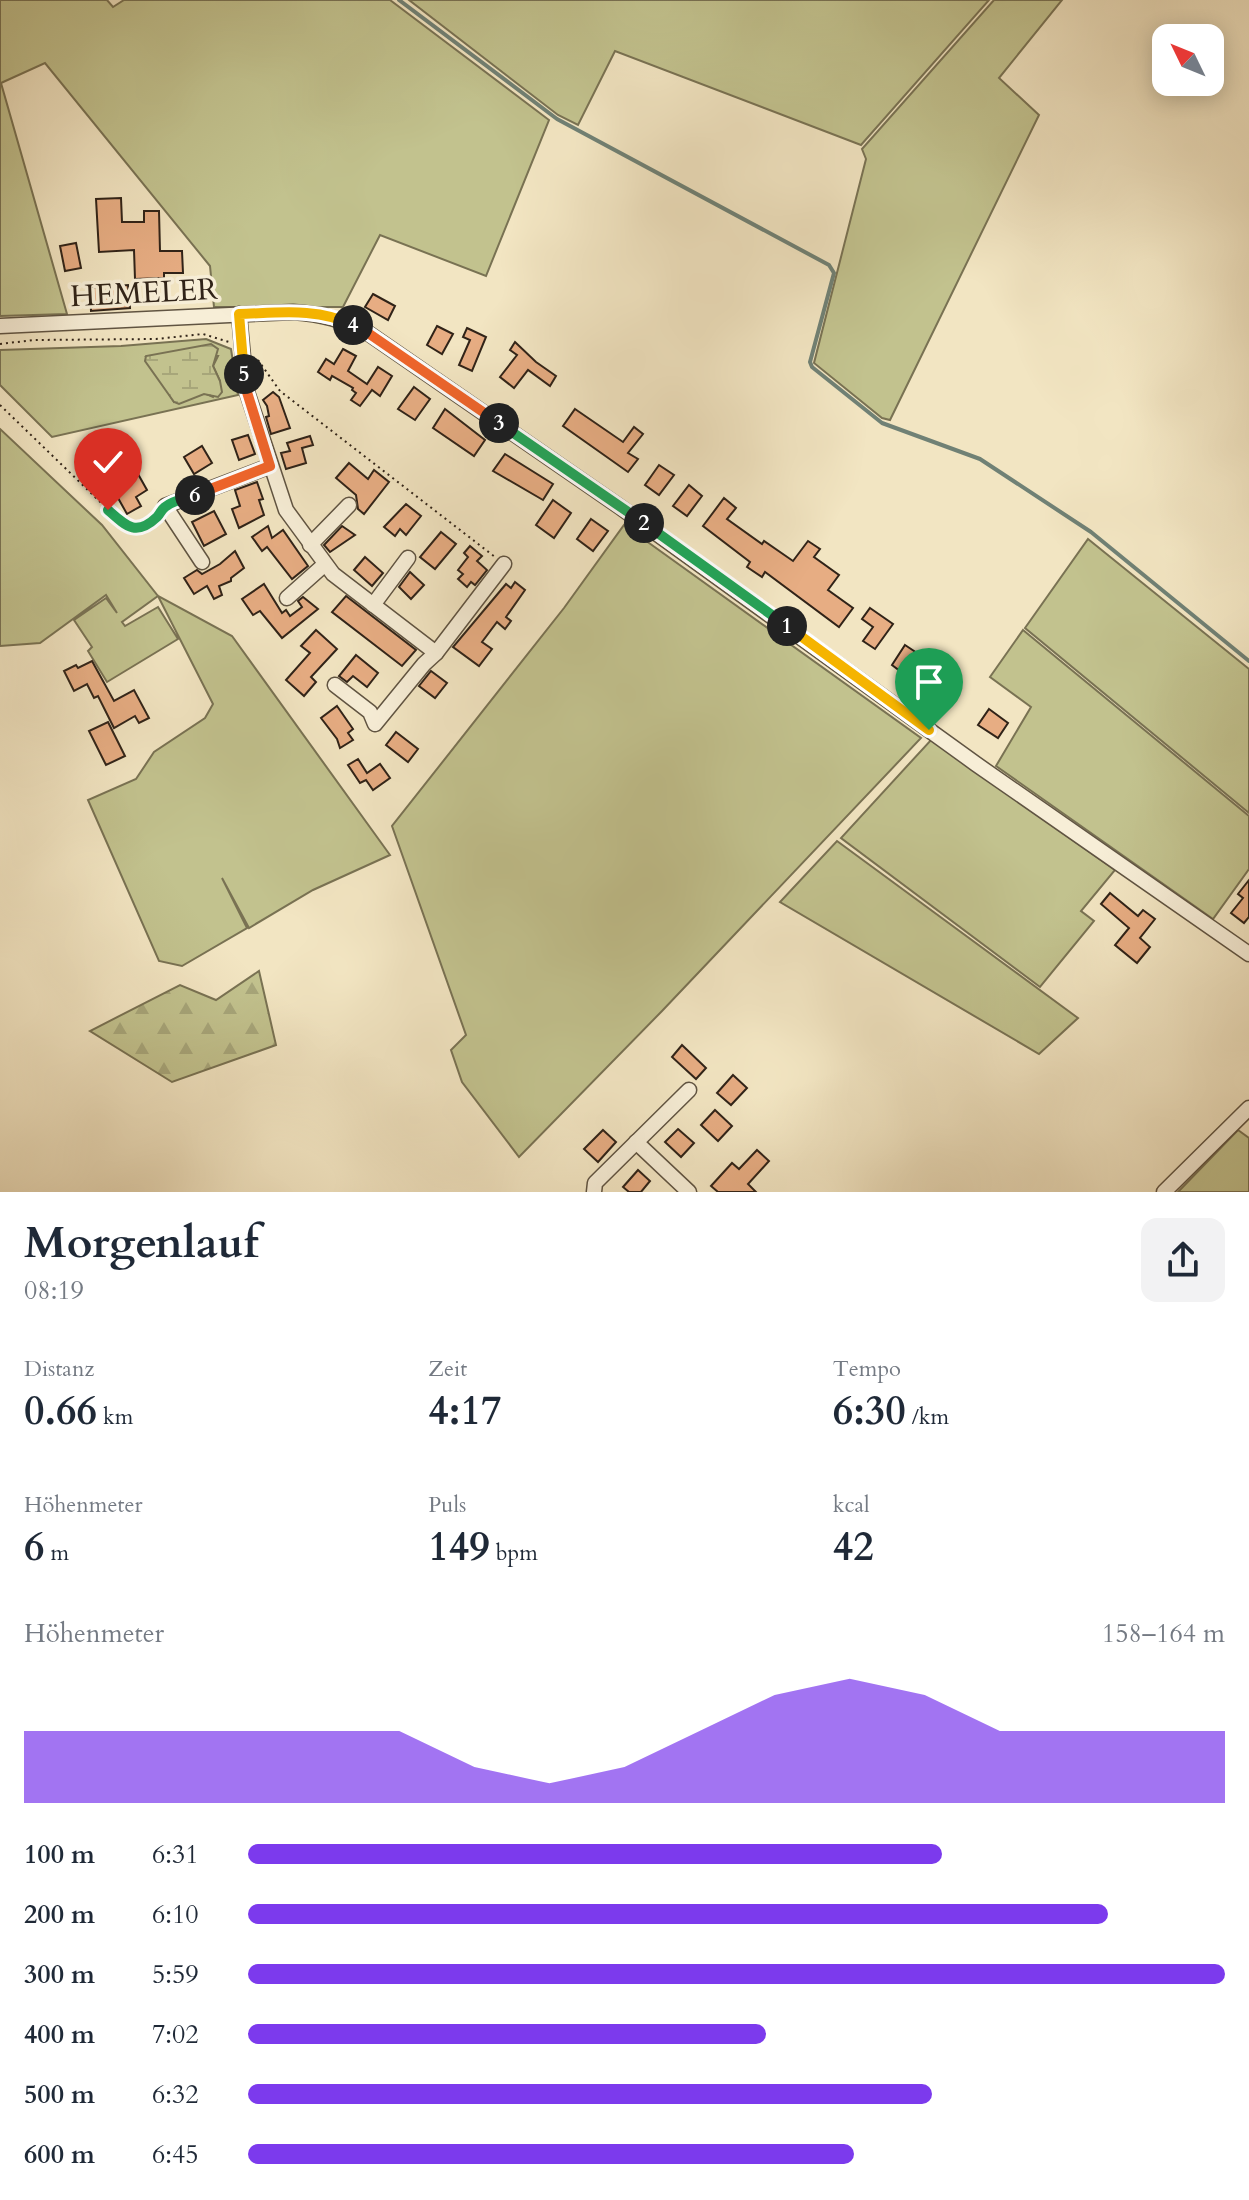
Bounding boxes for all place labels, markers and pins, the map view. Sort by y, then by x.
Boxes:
pin: 4 [333,305,373,345]
pin: 5 [224,354,264,394]
pin: 3 [479,403,519,443]
pin [74,428,142,510]
pin: 6 [175,475,215,515]
pin: 2 [624,503,664,543]
pin: 1 [767,606,807,646]
pin [895,648,963,730]

